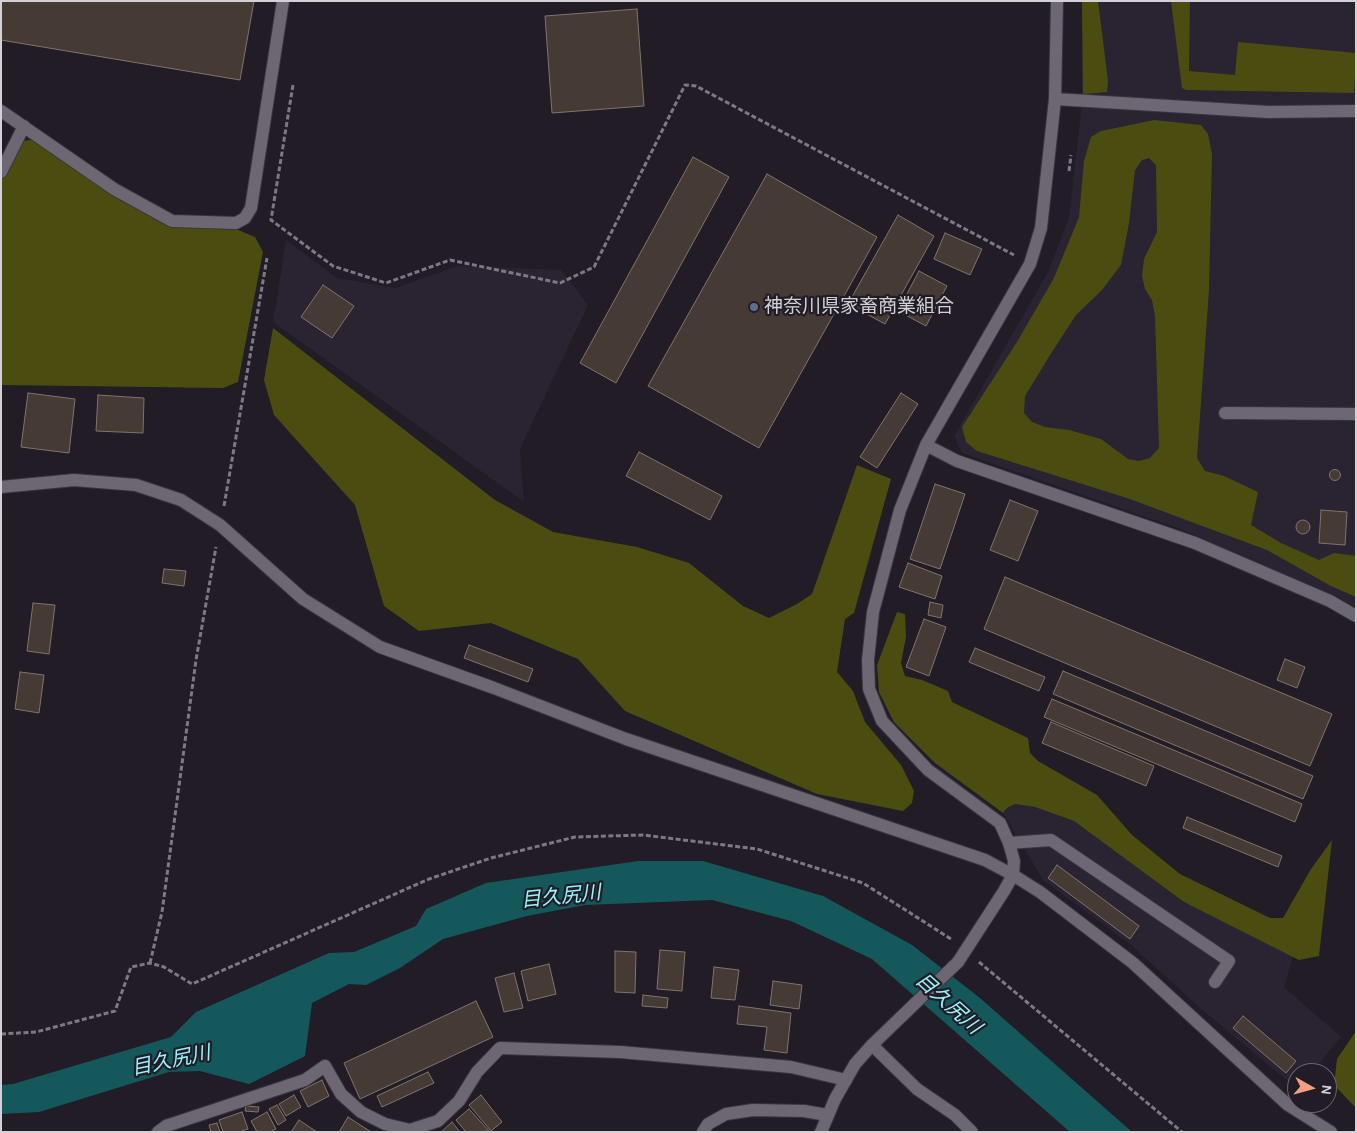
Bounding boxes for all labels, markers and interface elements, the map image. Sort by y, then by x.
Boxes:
place label: 神奈川県家畜商業組合 [764,296,954,318]
marker: 神奈川県家畜商業組合 [748,301,760,313]
water label: 目久尻川 [520,881,602,913]
water label: 目久尻川 [910,968,986,1040]
water label: 目久尻川 [129,1041,213,1081]
north arrow [1287,1063,1337,1113]
text: N [1317,1084,1335,1096]

